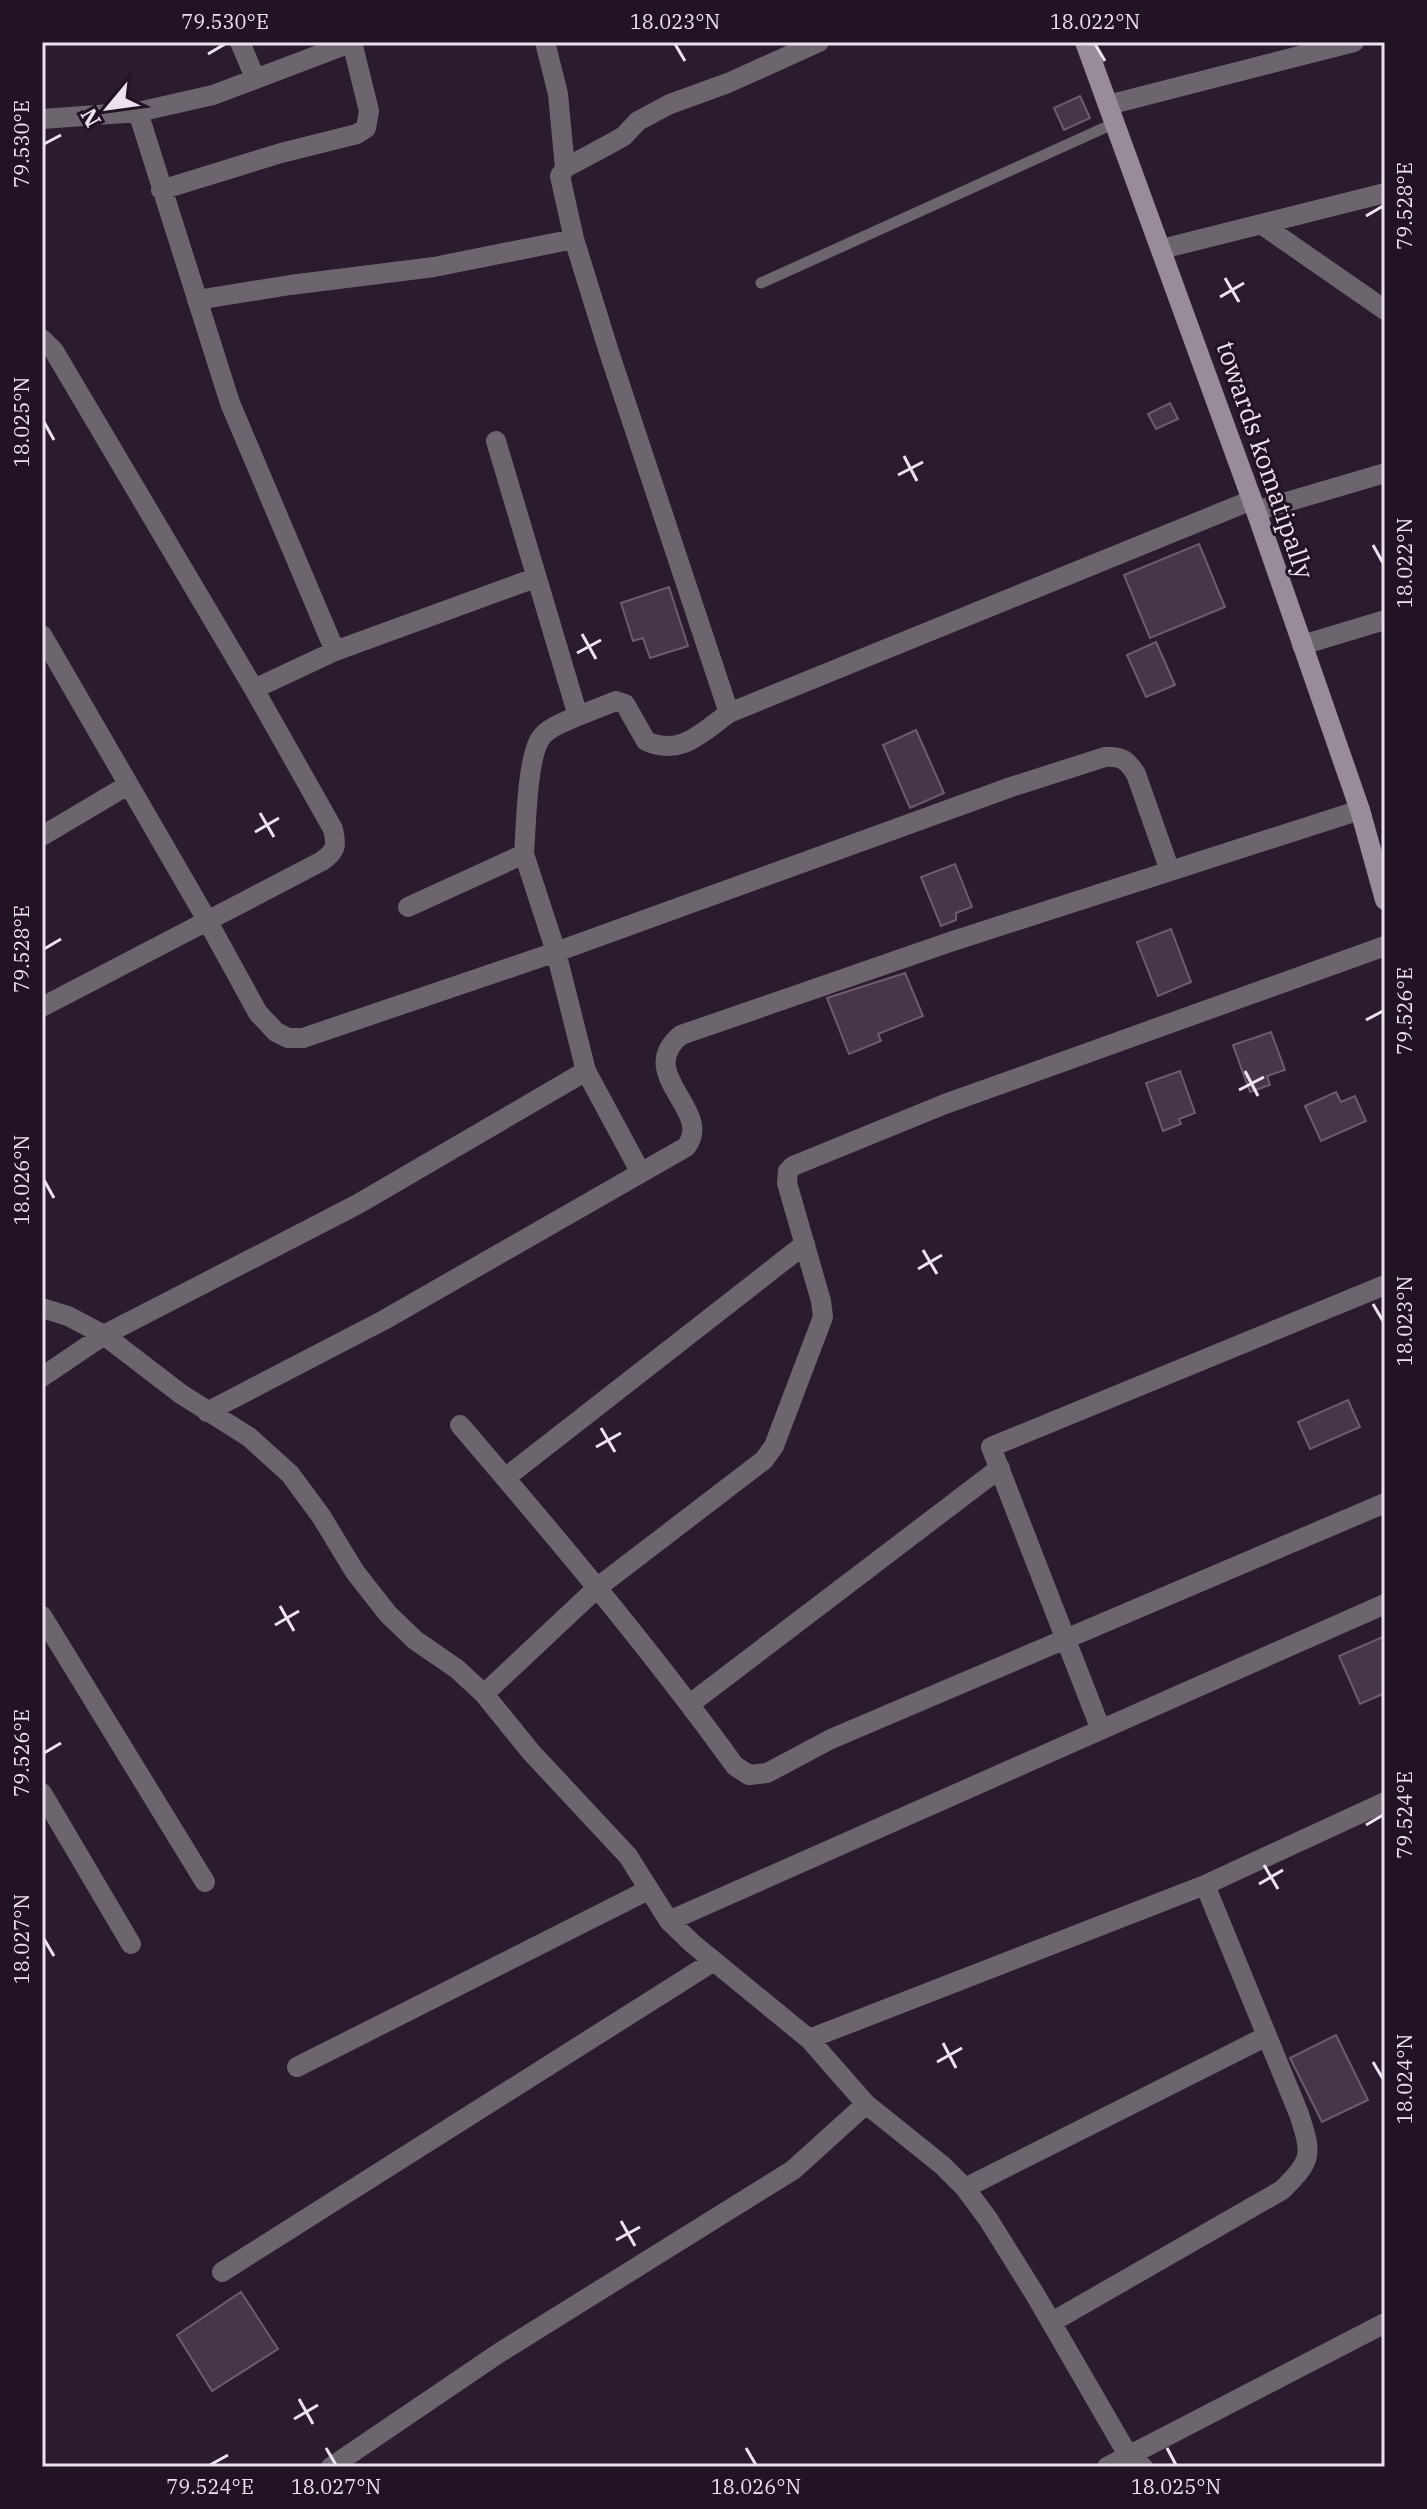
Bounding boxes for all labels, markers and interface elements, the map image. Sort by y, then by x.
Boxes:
text: 79.530°E [181,8,269,35]
text: 18.023°N [630,8,720,35]
text: 18.022°N [1050,8,1140,35]
north arrow [68,68,148,148]
text: 79.530°E [8,100,35,188]
text: N [73,103,107,133]
text: 79.528°E [1391,162,1418,250]
street label: towards komatipally [1209,336,1323,583]
text: 18.025°N [8,377,35,467]
text: 18.022°N [1391,518,1418,608]
text: 79.528°E [8,905,35,993]
text: 79.526°E [1391,967,1418,1055]
text: 18.026°N [8,1135,35,1225]
text: 18.023°N [1391,1276,1418,1366]
text: 79.526°E [8,1709,35,1797]
text: 79.524°E [1391,1771,1418,1859]
text: 18.027°N [8,1894,35,1984]
text: 18.024°N [1391,2034,1418,2124]
text: 79.524°E [166,2473,254,2500]
text: 18.027°N [291,2473,381,2500]
text: 18.026°N [711,2473,801,2500]
text: 18.025°N [1131,2473,1221,2500]

